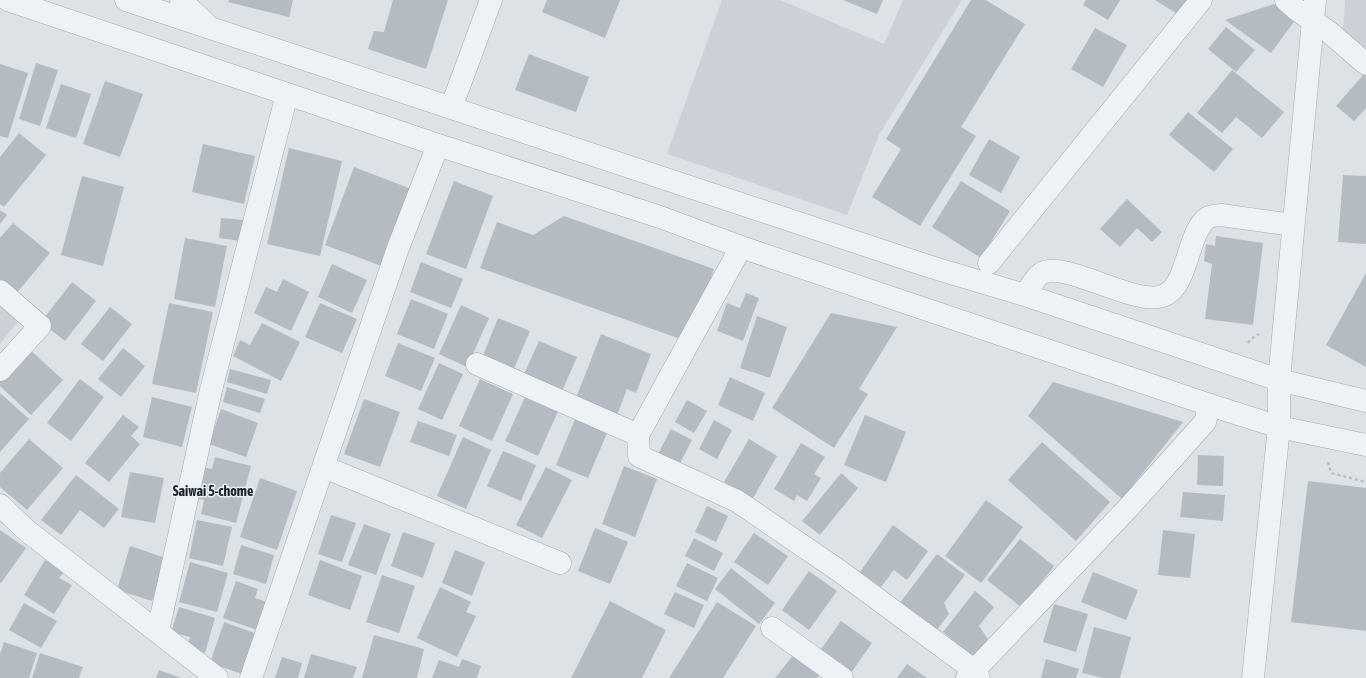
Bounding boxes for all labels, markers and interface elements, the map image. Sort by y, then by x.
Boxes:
district label: Saiwai 5-chome [173,483,253,499]

